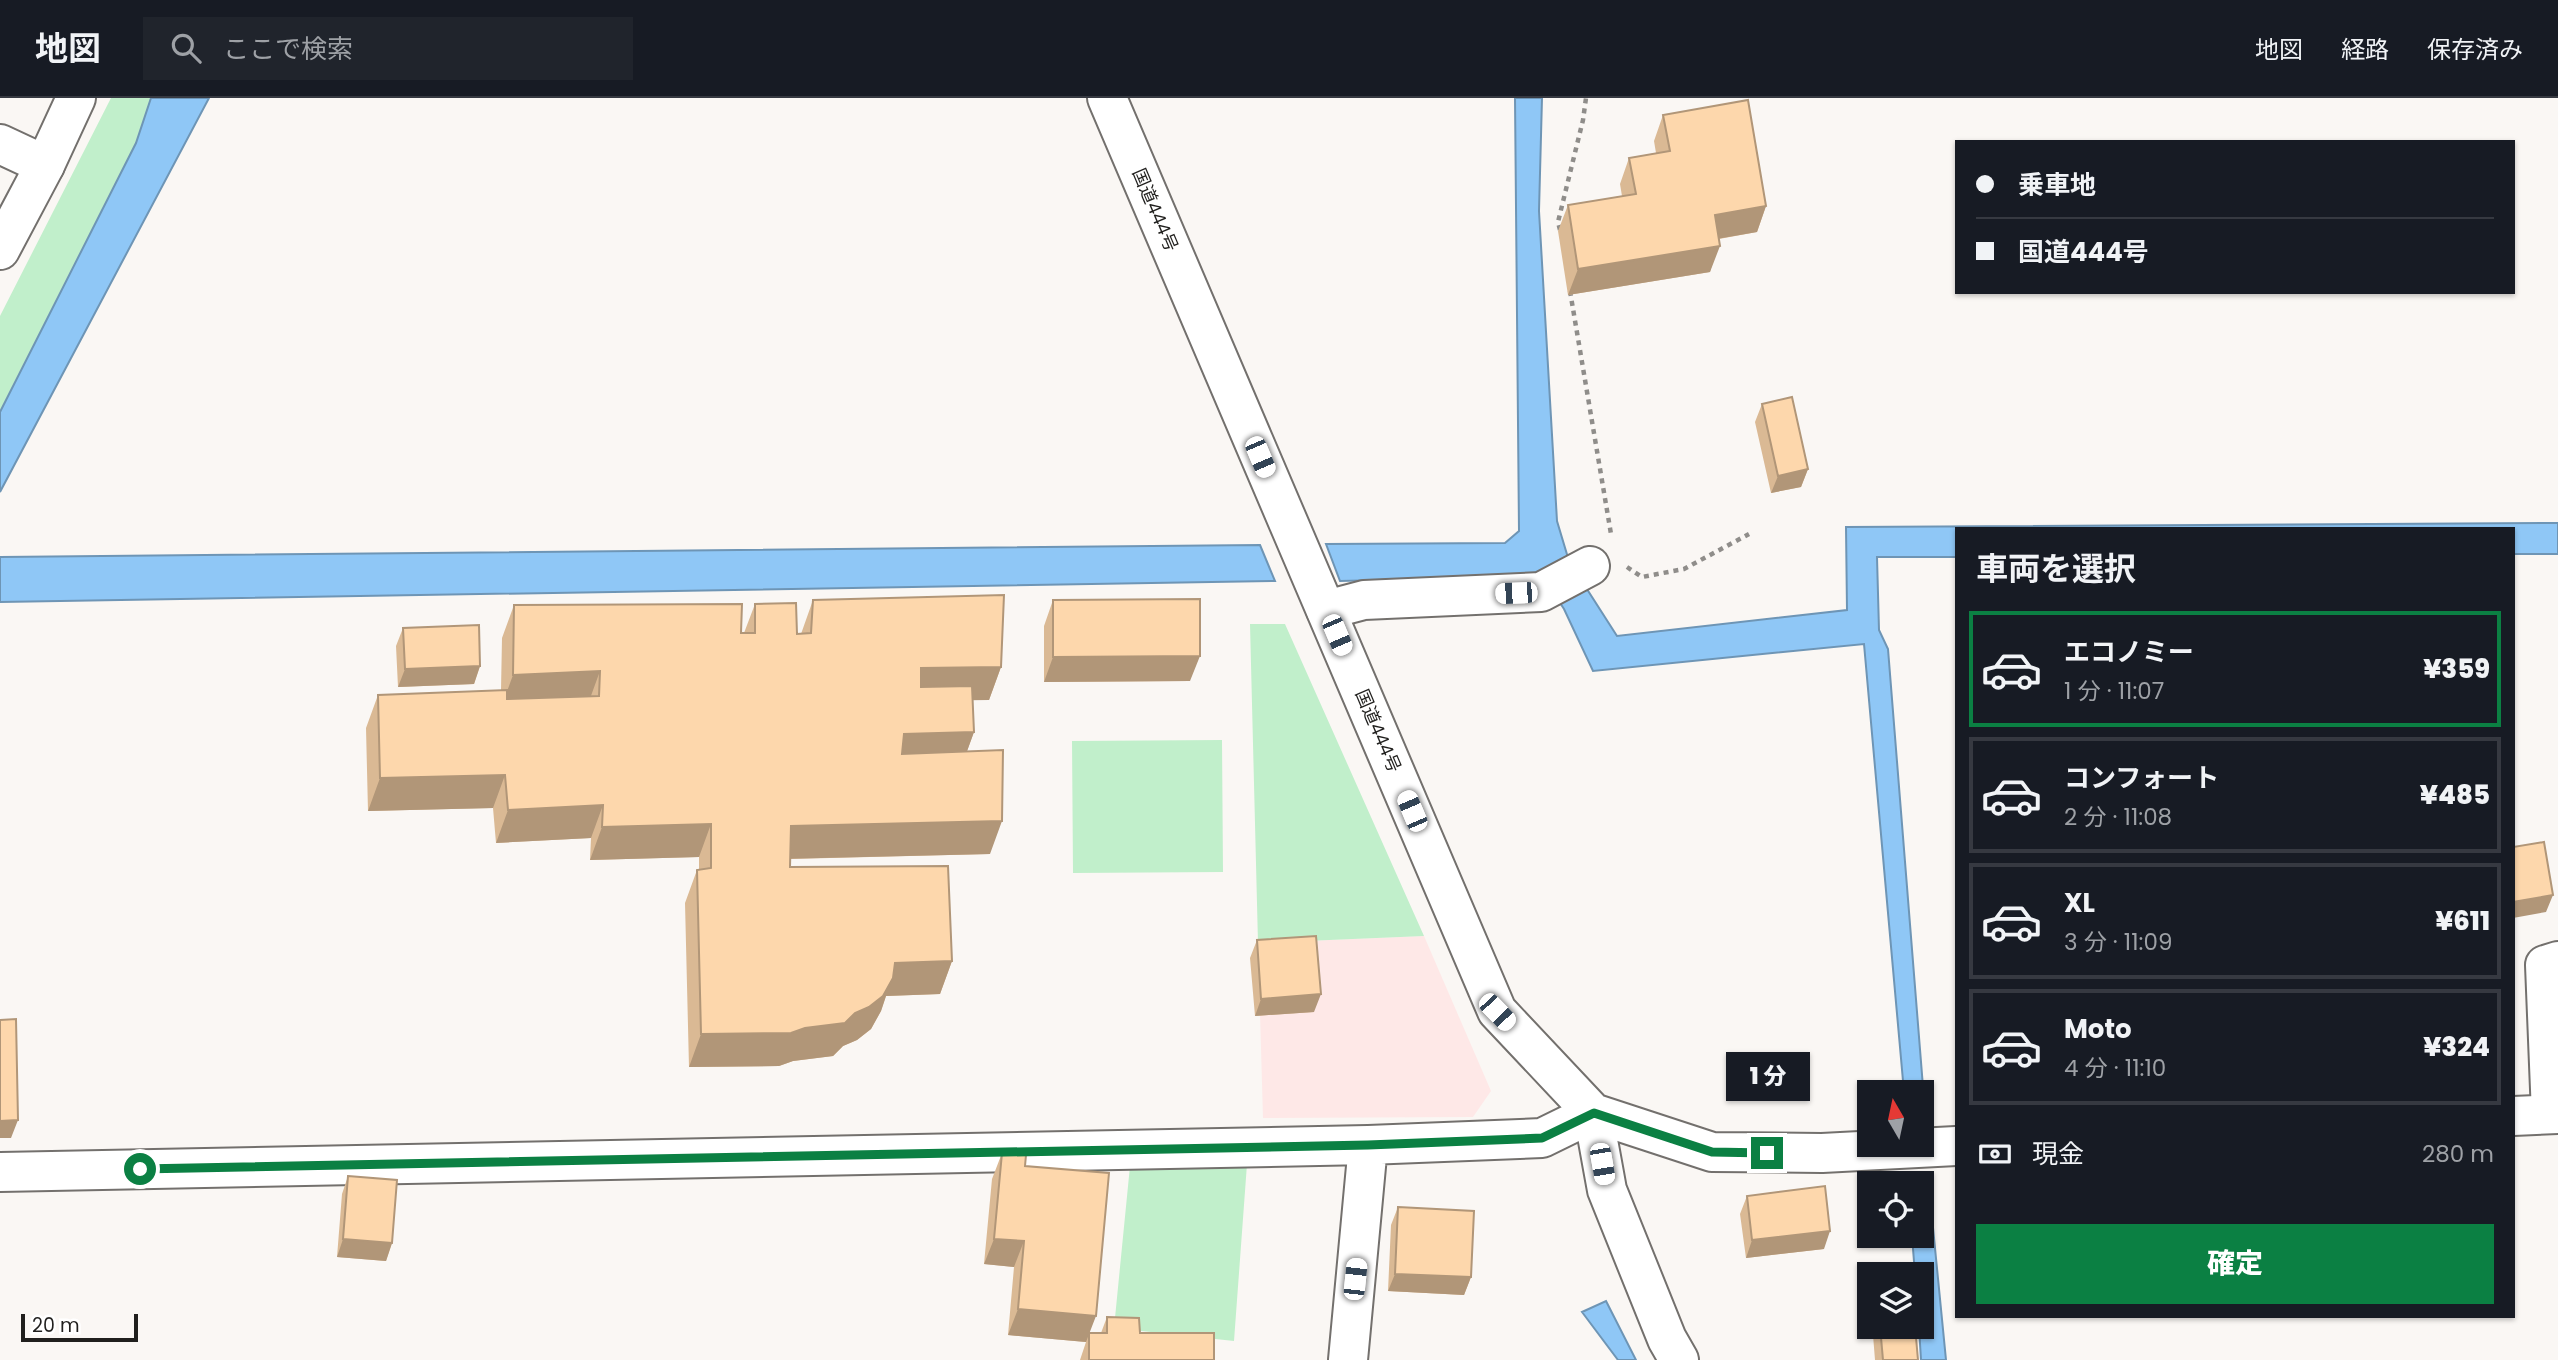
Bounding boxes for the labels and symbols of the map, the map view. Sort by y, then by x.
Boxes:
street label: 国道444号 [1127,164,1184,255]
car [1243,434,1278,480]
car [1495,582,1538,604]
car [1320,612,1355,658]
street label: 国道444号 [1350,685,1407,776]
car [1395,788,1430,834]
car [1475,990,1520,1034]
callout: 1 分 [1725,1052,1809,1100]
north arrow [1857,1080,1934,1157]
route end [1751,1137,1783,1169]
car [1589,1141,1616,1187]
route start [124,1153,156,1185]
car [1343,1257,1368,1301]
scale bar [21,1311,138,1343]

